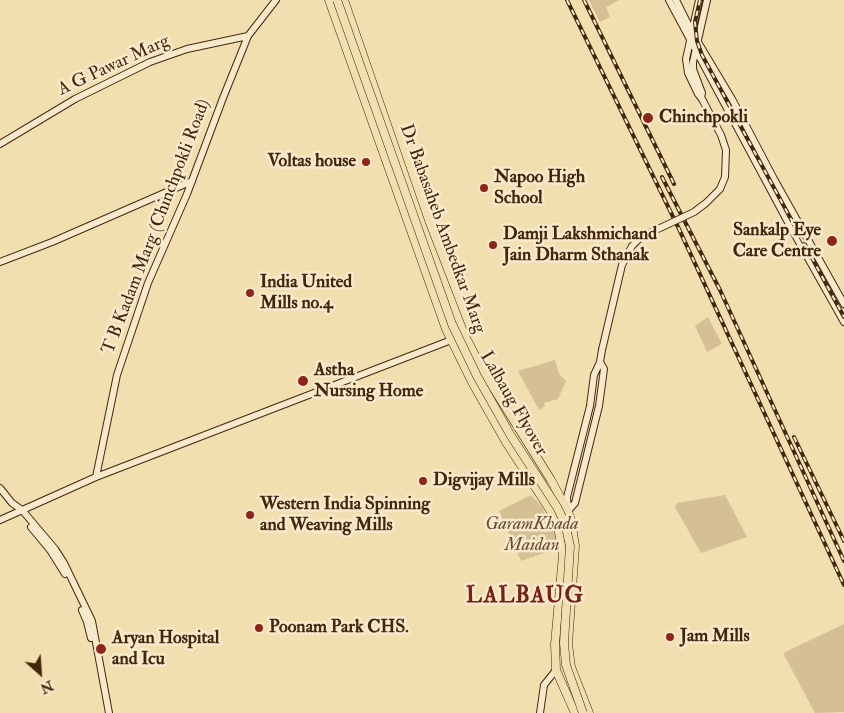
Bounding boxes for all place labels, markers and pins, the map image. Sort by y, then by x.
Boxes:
place label: Chinchpokli [659,107,748,129]
marker: Chinchpokli [641,111,655,125]
place label: Voltas house [267,151,356,173]
marker: Voltas house [360,156,372,168]
place label: Napoo High School [494,167,585,210]
marker: Napoo High School [478,182,490,194]
place label: Sankalp Eye Care Centre [733,220,821,262]
place label: Damji Lakshmichand Jain Dharm Sthanak [503,224,657,266]
marker: Sankalp Eye Care Centre [825,234,839,248]
marker: Damji Lakshmichand Jain Dharm Sthanak [487,239,499,251]
place label: India United Mills no.4 [260,272,352,314]
marker: India United Mills no.4 [244,287,256,299]
place label: Astha Nursing Home [314,360,423,402]
marker: Astha Nursing Home [296,374,310,388]
place label: Digvijay Mills [433,470,535,492]
marker: Digvijay Mills [417,475,429,487]
place label: Western India Spinning and Weaving Mills [260,494,430,536]
marker: Western India Spinning and Weaving Mills [244,509,256,521]
place label: Poonam Park CHS. [269,617,409,639]
marker: Poonam Park CHS. [253,622,265,634]
place label: Jam Mills [680,626,750,648]
place label: Aryan Hospital and Icu [112,628,219,670]
marker: Jam Mills [664,631,676,643]
marker: Aryan Hospital and Icu [94,642,108,656]

